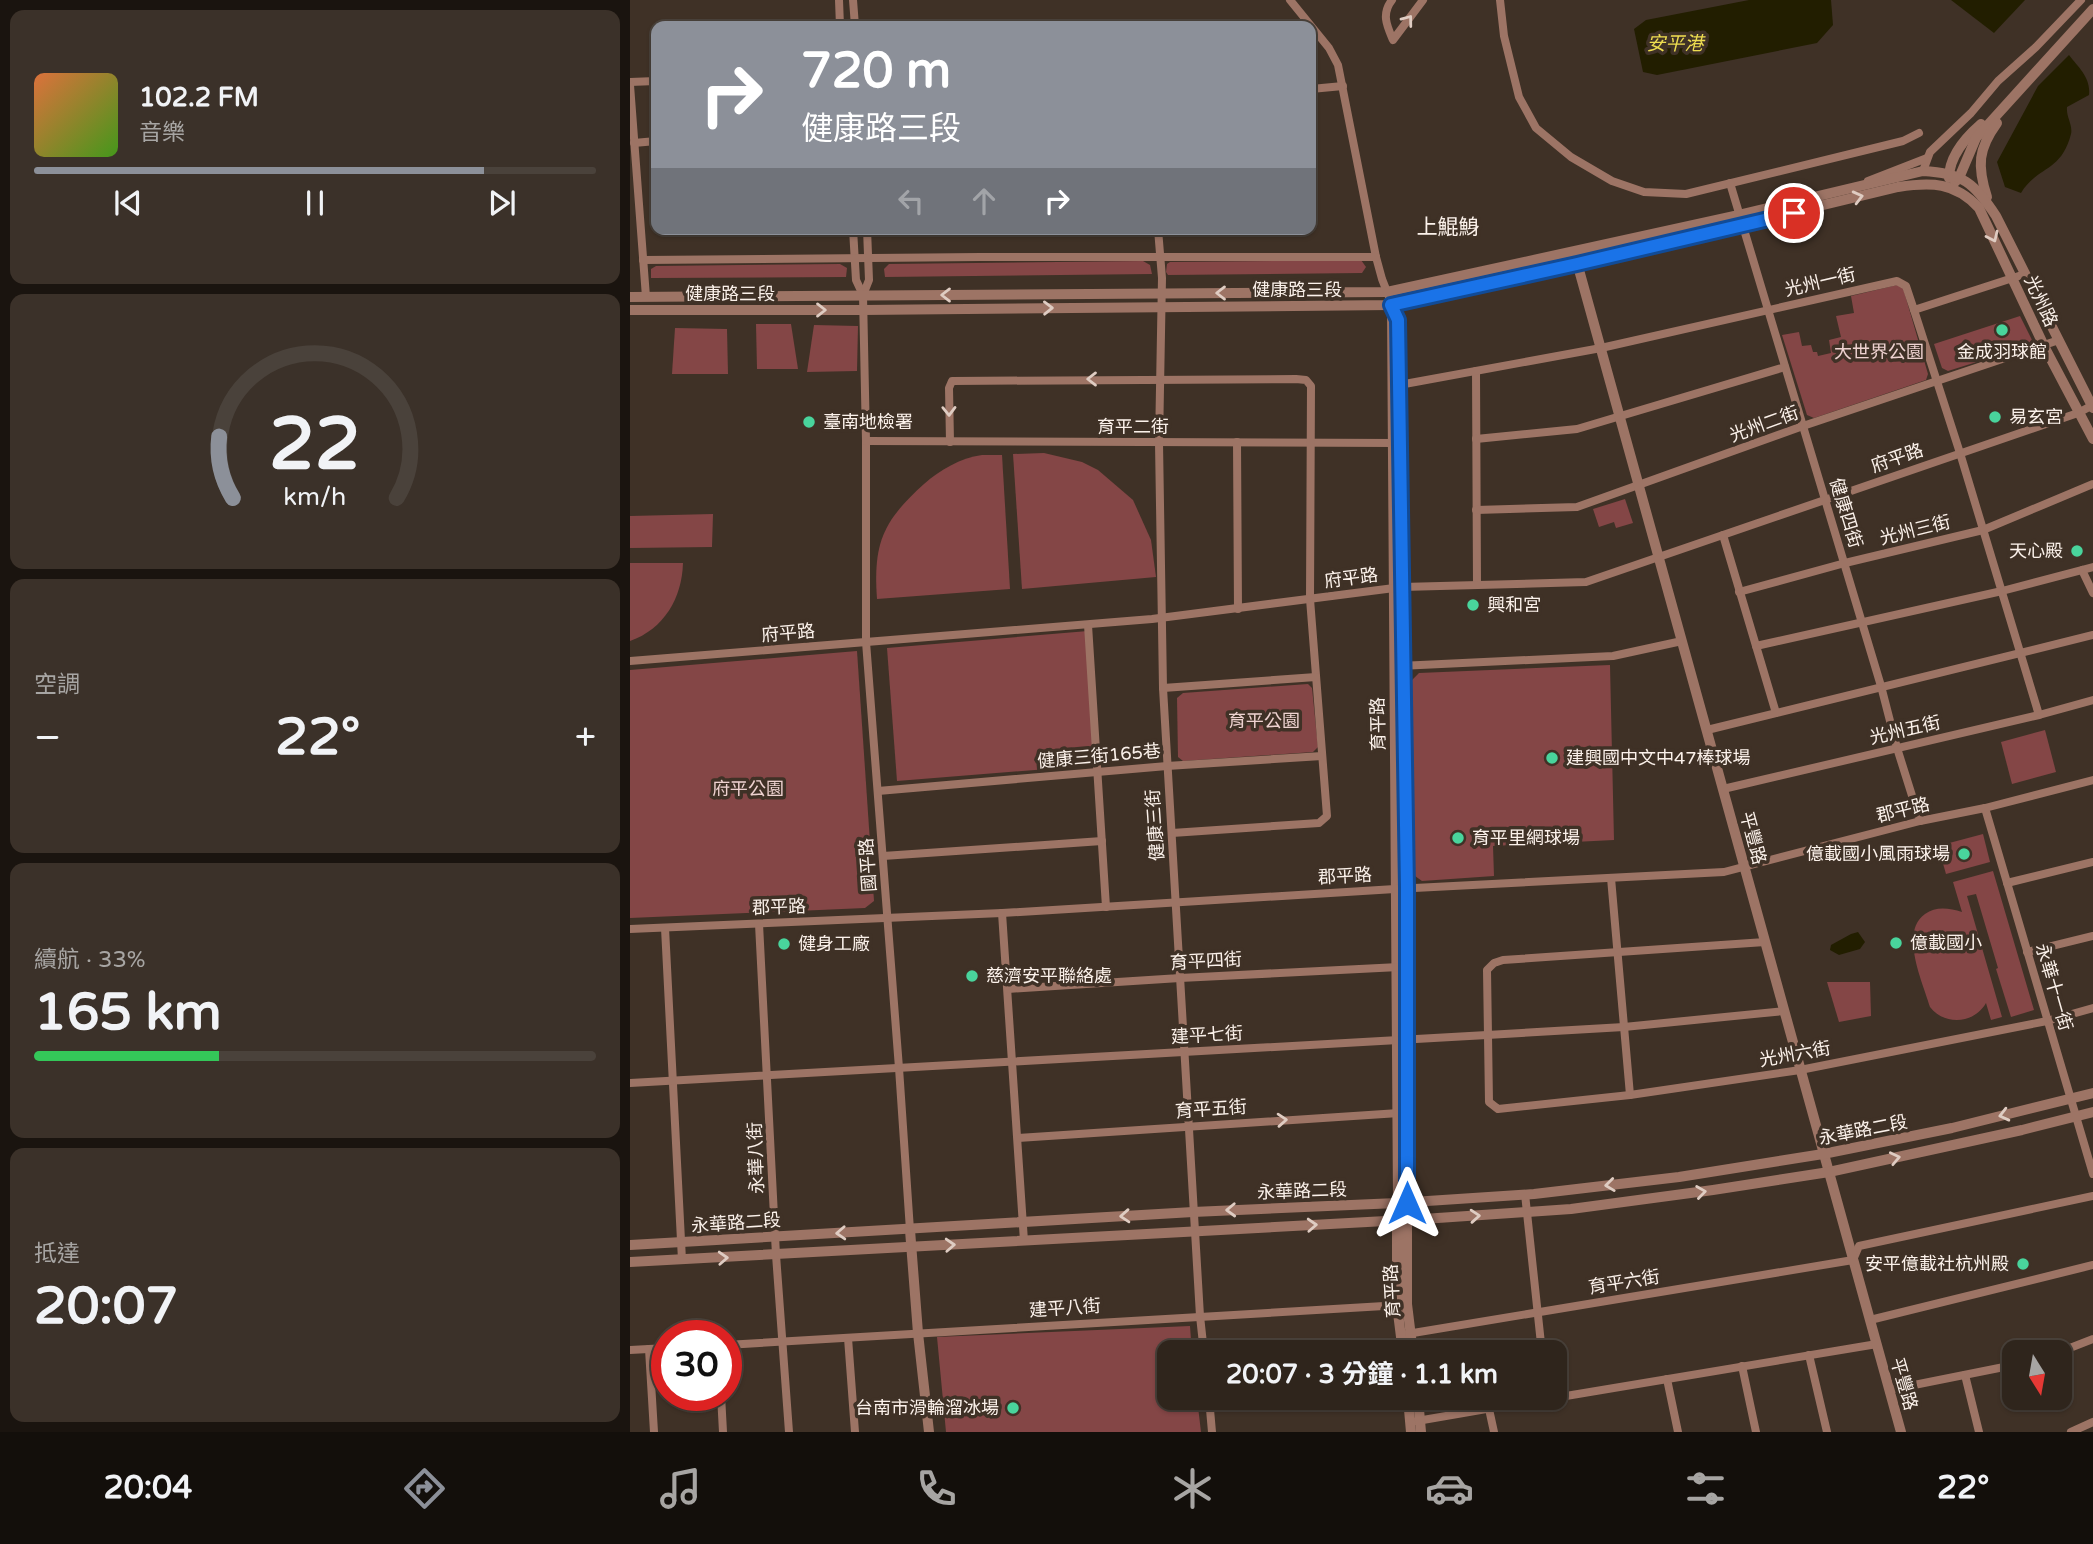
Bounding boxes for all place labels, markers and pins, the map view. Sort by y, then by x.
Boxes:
pin [1764,183,1824,243]
marker: 金成羽球館 [1994,322,2010,338]
place label: 金成羽球館 [1957,341,2047,363]
place label: 易玄宮 [2009,406,2063,428]
marker: 易玄宮 [1987,409,2003,425]
place label: 臺南地檢署 [823,411,913,433]
marker: 臺南地檢署 [801,414,817,430]
place label: 天心殿 [2009,540,2063,562]
marker: 天心殿 [2069,543,2085,559]
place label: 興和宮 [1487,594,1541,616]
marker: 興和宮 [1465,597,1481,613]
place label: 建興國中文中47棒球場 [1566,747,1751,769]
marker: 建興國中文中47棒球場 [1544,750,1560,766]
place label: 育平里網球場 [1472,827,1580,849]
marker: 育平里網球場 [1450,830,1466,846]
place label: 億載國小風雨球場 [1806,843,1950,865]
marker: 億載國小風雨球場 [1956,846,1972,862]
place label: 億載國小 [1910,932,1982,954]
place label: 健身工廠 [798,933,870,955]
marker: 億載國小 [1888,935,1904,951]
marker: 健身工廠 [776,936,792,952]
place label: 慈濟安平聯絡處 [986,965,1112,987]
marker: 慈濟安平聯絡處 [964,968,980,984]
place label: 安平億載社杭州殿 [1865,1253,2009,1275]
marker: 安平億載社杭州殿 [2015,1256,2031,1272]
place label: 台南市滑輪溜冰場 [855,1397,999,1419]
marker: 台南市滑輪溜冰場 [1005,1400,1021,1416]

